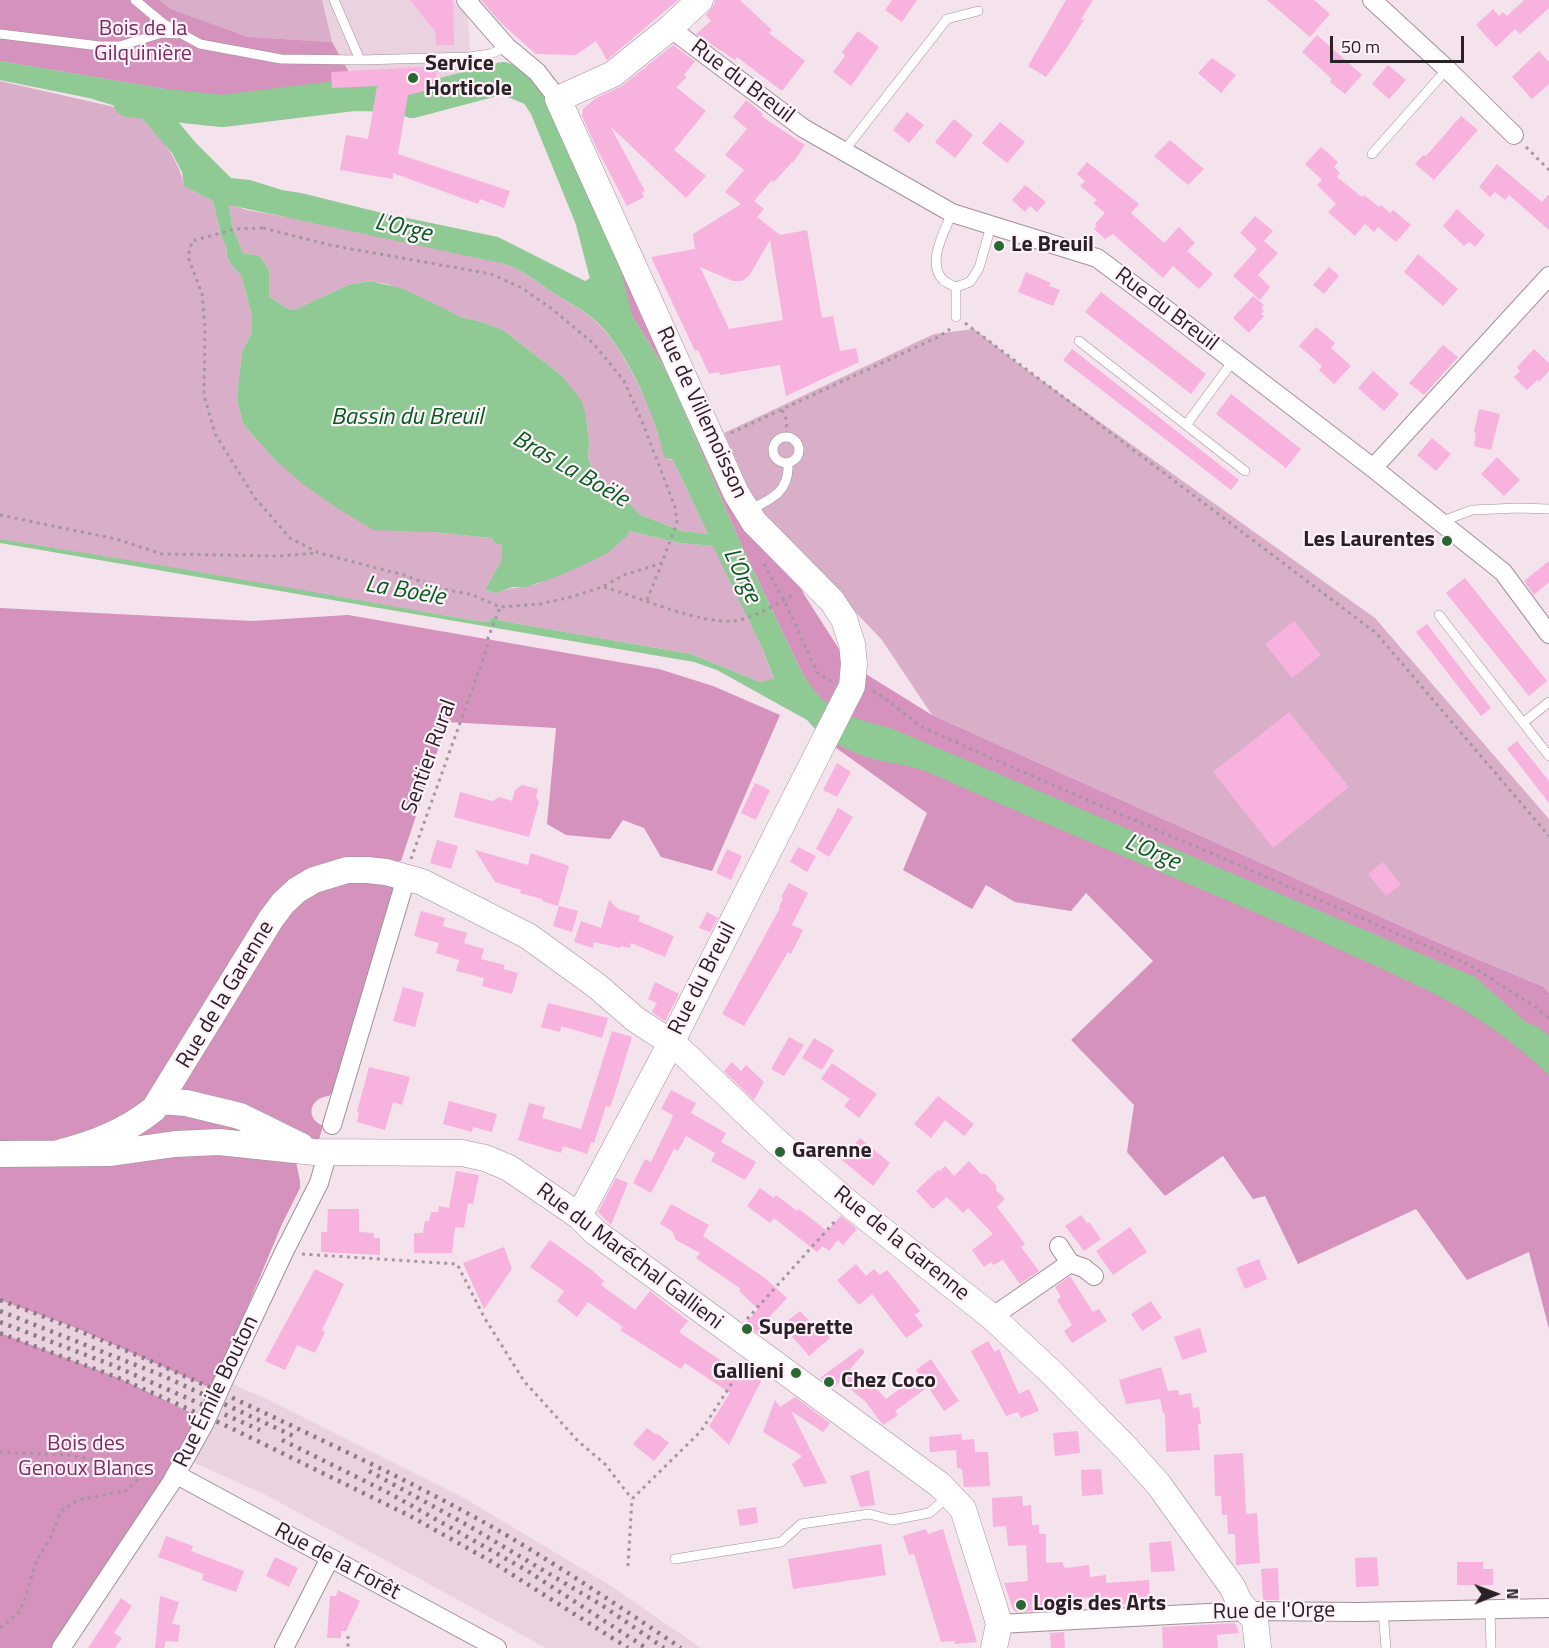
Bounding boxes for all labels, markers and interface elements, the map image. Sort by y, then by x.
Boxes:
park label: Bois de la Gilquinière [94,17,192,68]
scale bar [1333,24,1466,62]
text: 50 m [1341,33,1380,60]
street label: Rue du Breuil [685,34,799,130]
place label: Service Horticole [425,52,512,104]
marker: Service Horticole [406,71,420,85]
water label: L'Orge [372,209,434,249]
place label: Le Breuil [1011,233,1094,259]
marker: Le Breuil [992,239,1006,253]
street label: Rue du Breuil [1109,262,1223,358]
street label: Rue de Villemoisson [650,323,752,503]
water label: Bassin du Breuil [331,404,483,432]
water label: Bras La Boële [507,425,633,515]
place label: Les Laurentes [1303,528,1435,554]
marker: Les Laurentes [1440,534,1454,548]
water label: L'Orge [716,544,766,608]
water label: La Boële [363,571,447,613]
street label: Sentier Rural [397,696,463,818]
water label: L'Orge [1120,829,1184,877]
street label: Rue de la Garenne [172,916,280,1074]
street label: Rue du Breuil [663,918,743,1040]
place label: Garenne [792,1139,872,1165]
marker: Garenne [773,1145,787,1159]
street label: Rue du Maréchal Gallieni [530,1178,728,1336]
street label: Rue de la Garenne [828,1181,974,1307]
street label: Rue Émile Bouton [169,1312,265,1472]
place label: Superette [759,1316,853,1342]
marker: Superette [740,1322,754,1336]
place label: Gallieni [713,1360,784,1386]
marker: Gallieni [789,1366,803,1380]
place label: Chez Coco [841,1369,936,1395]
marker: Chez Coco [822,1375,836,1389]
park label: Bois des Genoux Blancs [18,1432,154,1484]
street label: Rue de la Forêt [270,1518,404,1606]
north arrow [1465,1564,1525,1624]
text: N [1501,1588,1525,1599]
place label: Logis des Arts [1033,1592,1166,1618]
marker: Logis des Arts [1014,1598,1028,1612]
street label: Rue de l'Orge [1212,1598,1336,1626]

